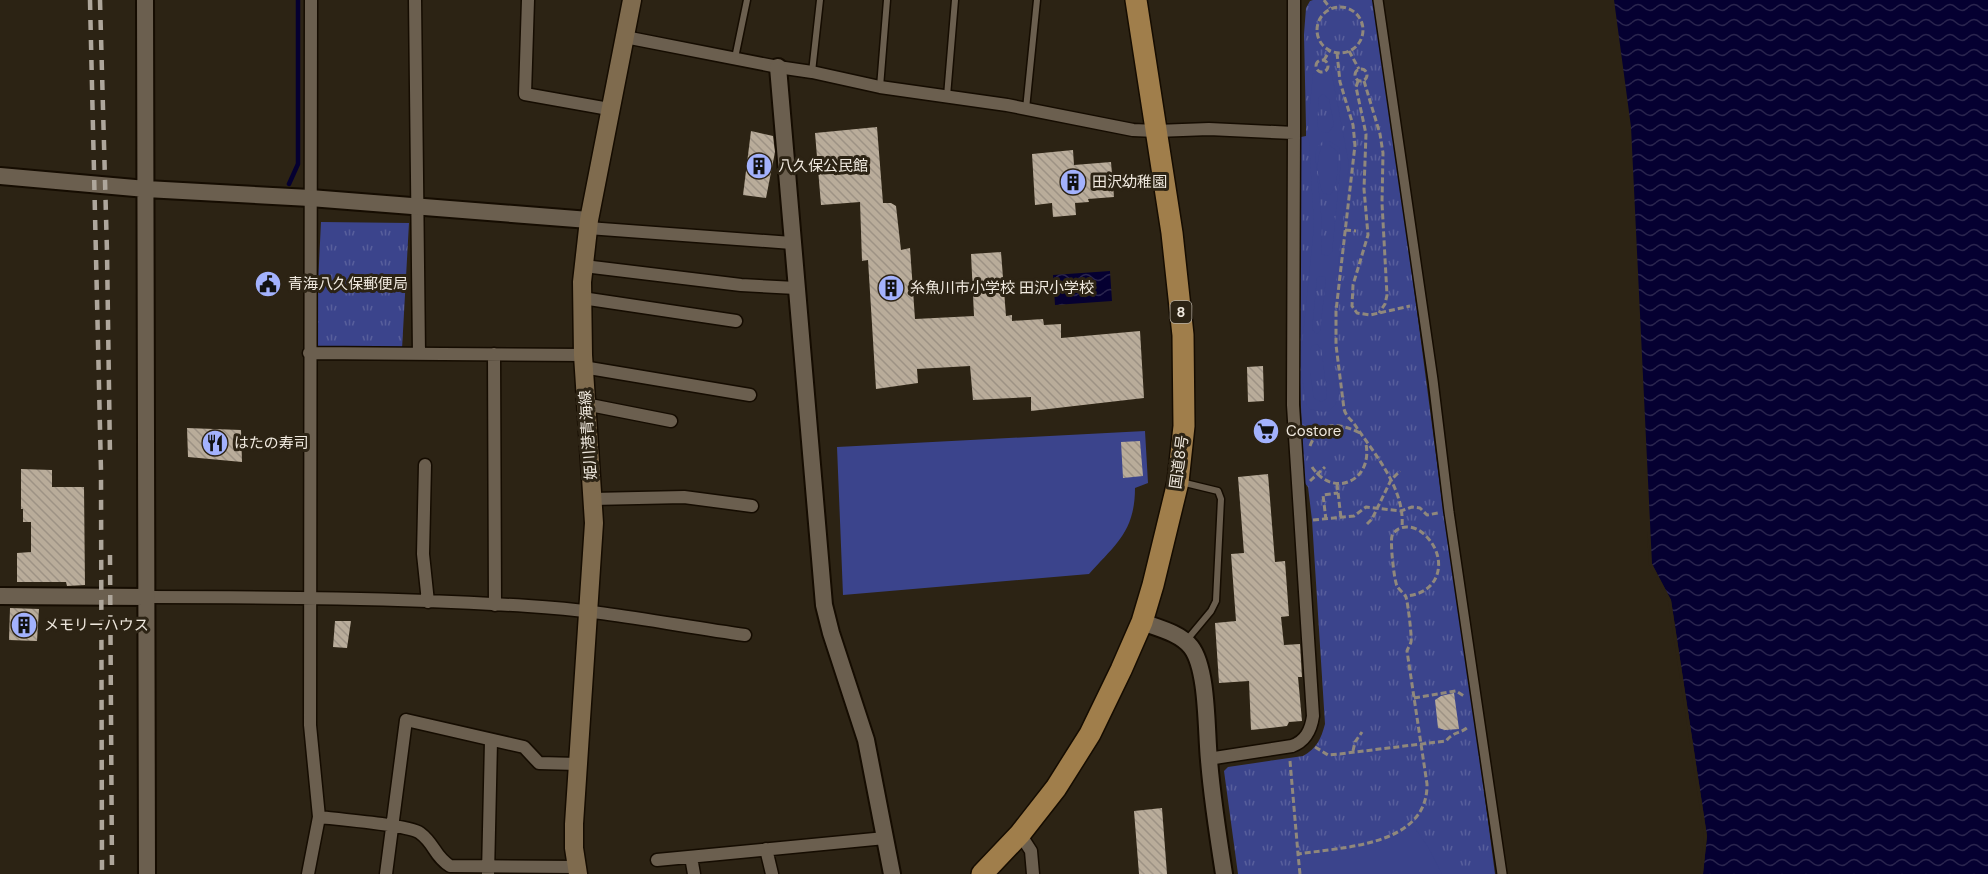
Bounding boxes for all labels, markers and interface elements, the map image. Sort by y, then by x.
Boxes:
building icon: 八久保公民館 [744,151,774,181]
place label: 八久保公民館 [778,156,868,176]
building icon: 田沢幼稚園 [1058,167,1088,197]
place label: 田沢幼稚園 [1092,172,1167,192]
public building icon: 青海八久保郵便局 [253,269,283,299]
building icon: 糸魚川市小学校 田沢小学校 [876,273,906,303]
place label: 青海八久保郵便局 [288,274,408,294]
place label: 糸魚川市小学校 田沢小学校 [910,278,1094,298]
road number: 8 [1170,301,1192,323]
street label: 姫川港青海線 [575,389,601,481]
supermarket icon: Costore [1251,416,1281,446]
place label: Costore [1286,421,1341,441]
restaurant icon: はたの寿司 [200,428,230,458]
place label: はたの寿司 [234,433,309,453]
street label: 国道8号 [1165,434,1193,490]
building icon: メモリーハウス [9,610,39,640]
place label: メモリーハウス [44,615,149,635]

